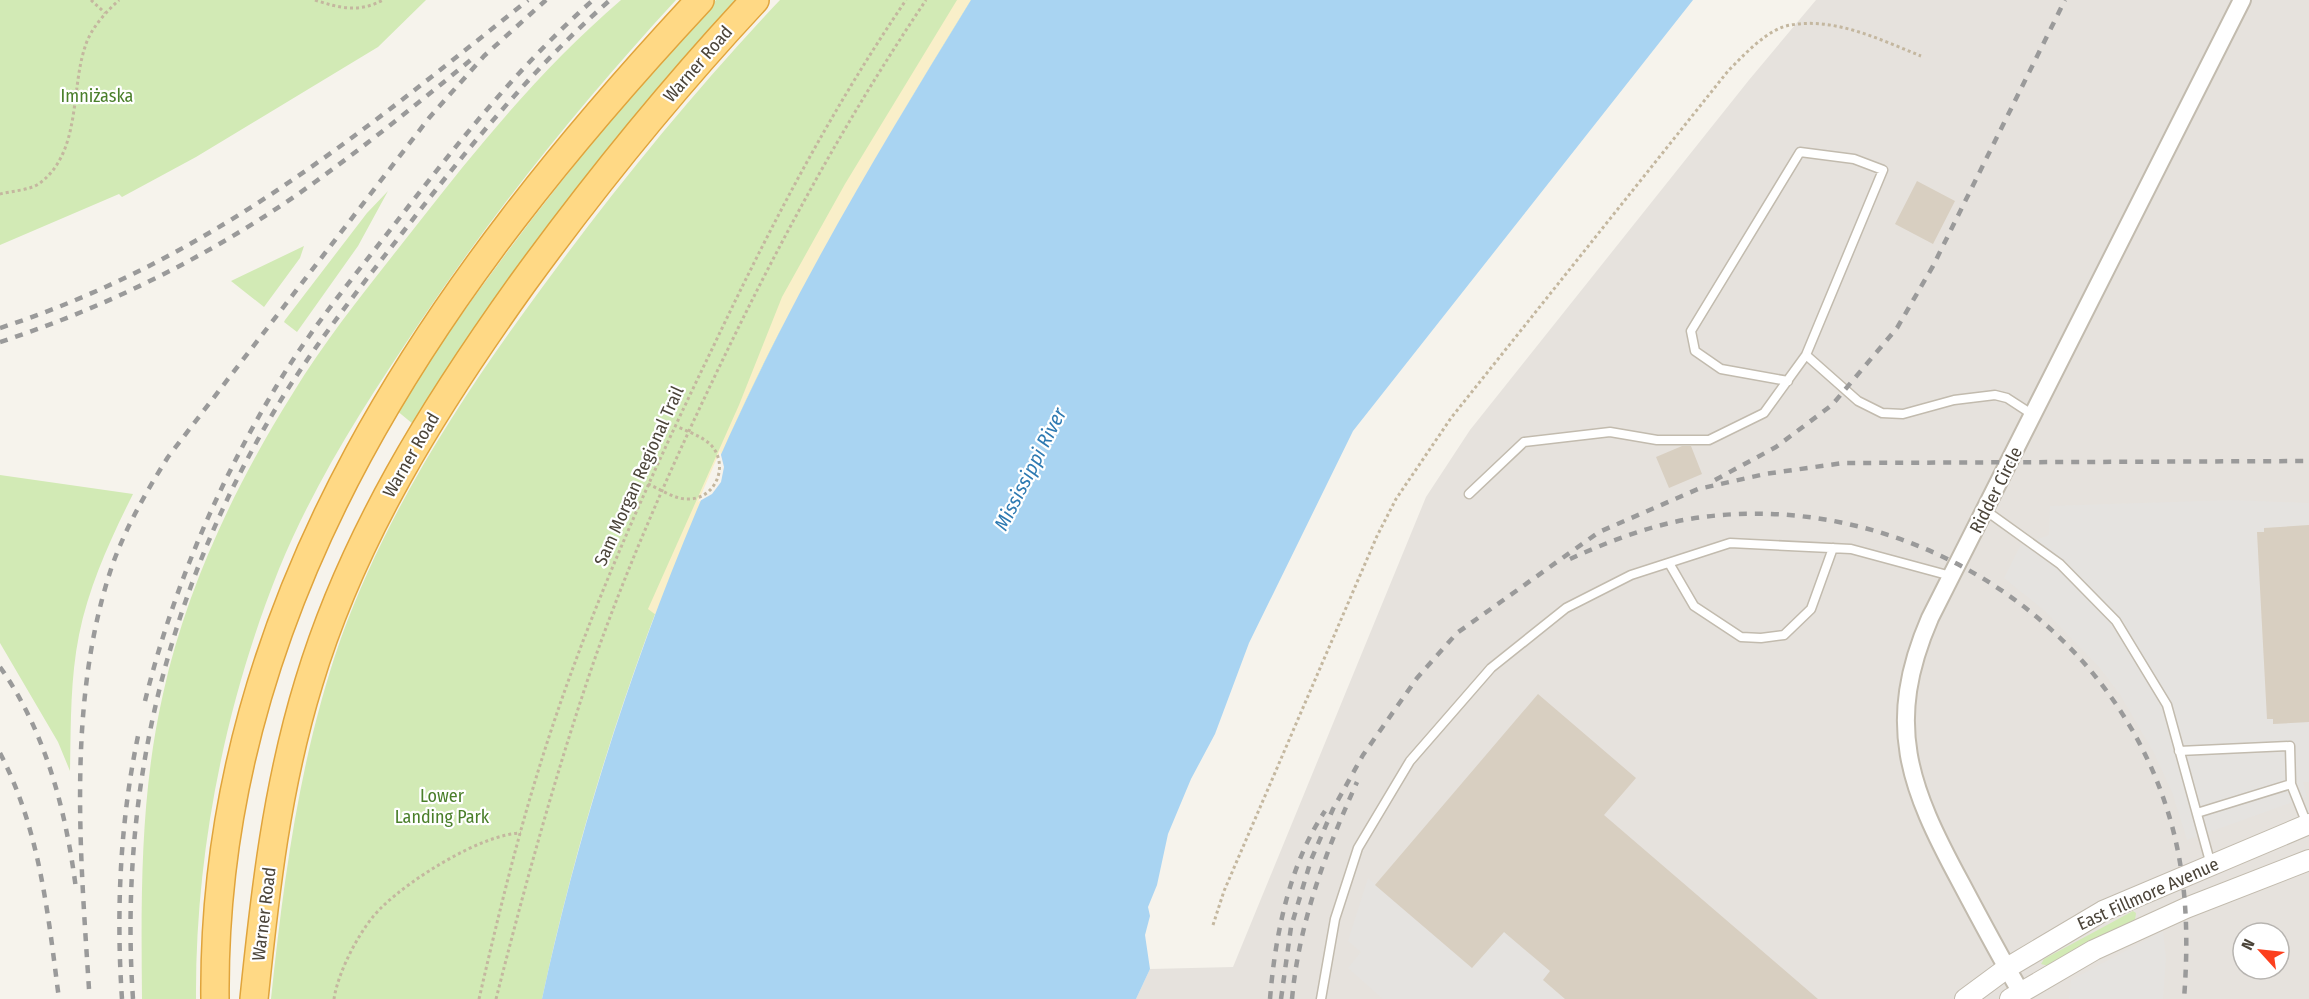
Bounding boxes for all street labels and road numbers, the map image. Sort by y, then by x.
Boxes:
street label: Warner Road [659,21,737,107]
street label: Sam Morgan Regional Trail [589,383,689,569]
street label: Warner Road [378,409,444,501]
street label: Ridder Circle [1965,443,2027,537]
street label: East Fillmore Avenue [2074,853,2222,935]
street label: Warner Road [247,866,281,962]

